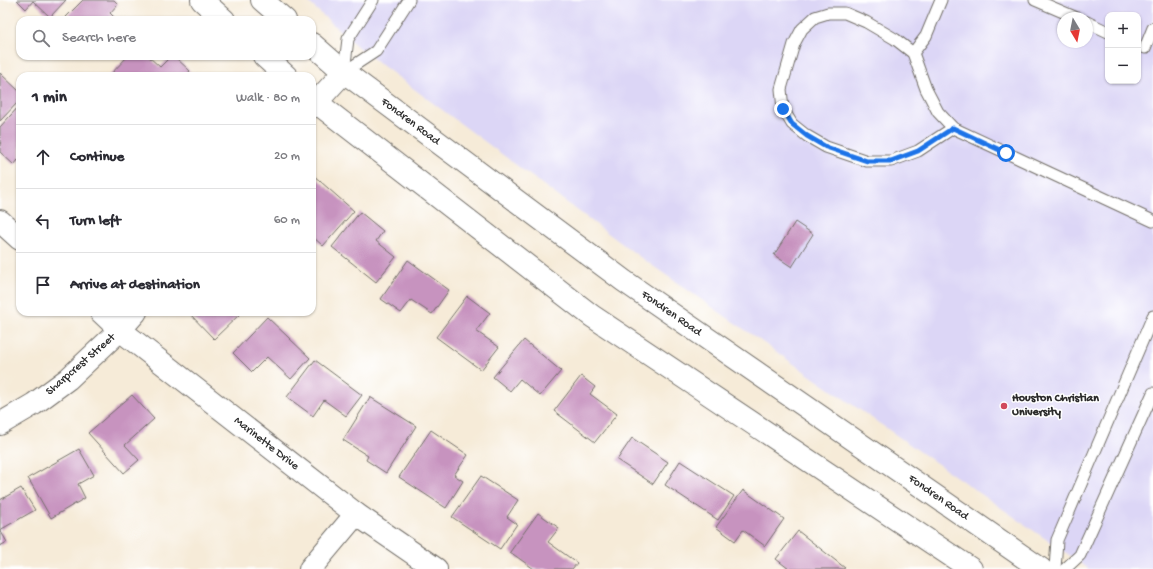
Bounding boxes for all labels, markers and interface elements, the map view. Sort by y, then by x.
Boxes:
north arrow [1057,12,1093,48]
map controls [1105,12,1141,84]
button: + [1105,12,1141,48]
search box [16,16,316,60]
icon: search [30,27,52,49]
text: Search here [62,29,136,47]
button: − [1105,48,1141,84]
text: 1 min [32,88,67,108]
text: Walk · 80 m [236,91,300,106]
street label: Fondren Road [377,95,443,149]
route end [774,100,792,118]
route start [997,144,1015,162]
icon: ahead [32,146,54,168]
text: Continue [70,148,124,166]
text: 20 m [274,149,300,164]
icon: left [32,210,54,232]
text: Turn left [70,212,121,230]
text: 60 m [274,213,300,228]
icon: arrive [32,274,54,296]
text: Arrive at destination [70,276,200,294]
street label: Fondren Road [637,288,705,340]
street label: Sharpcrest Street [43,330,119,399]
place label: Houston Christian University [1012,392,1099,420]
marker: Houston Christian University [999,401,1009,411]
street label: Marinette Drive [231,414,302,474]
street label: Fondren Road [904,472,972,524]

